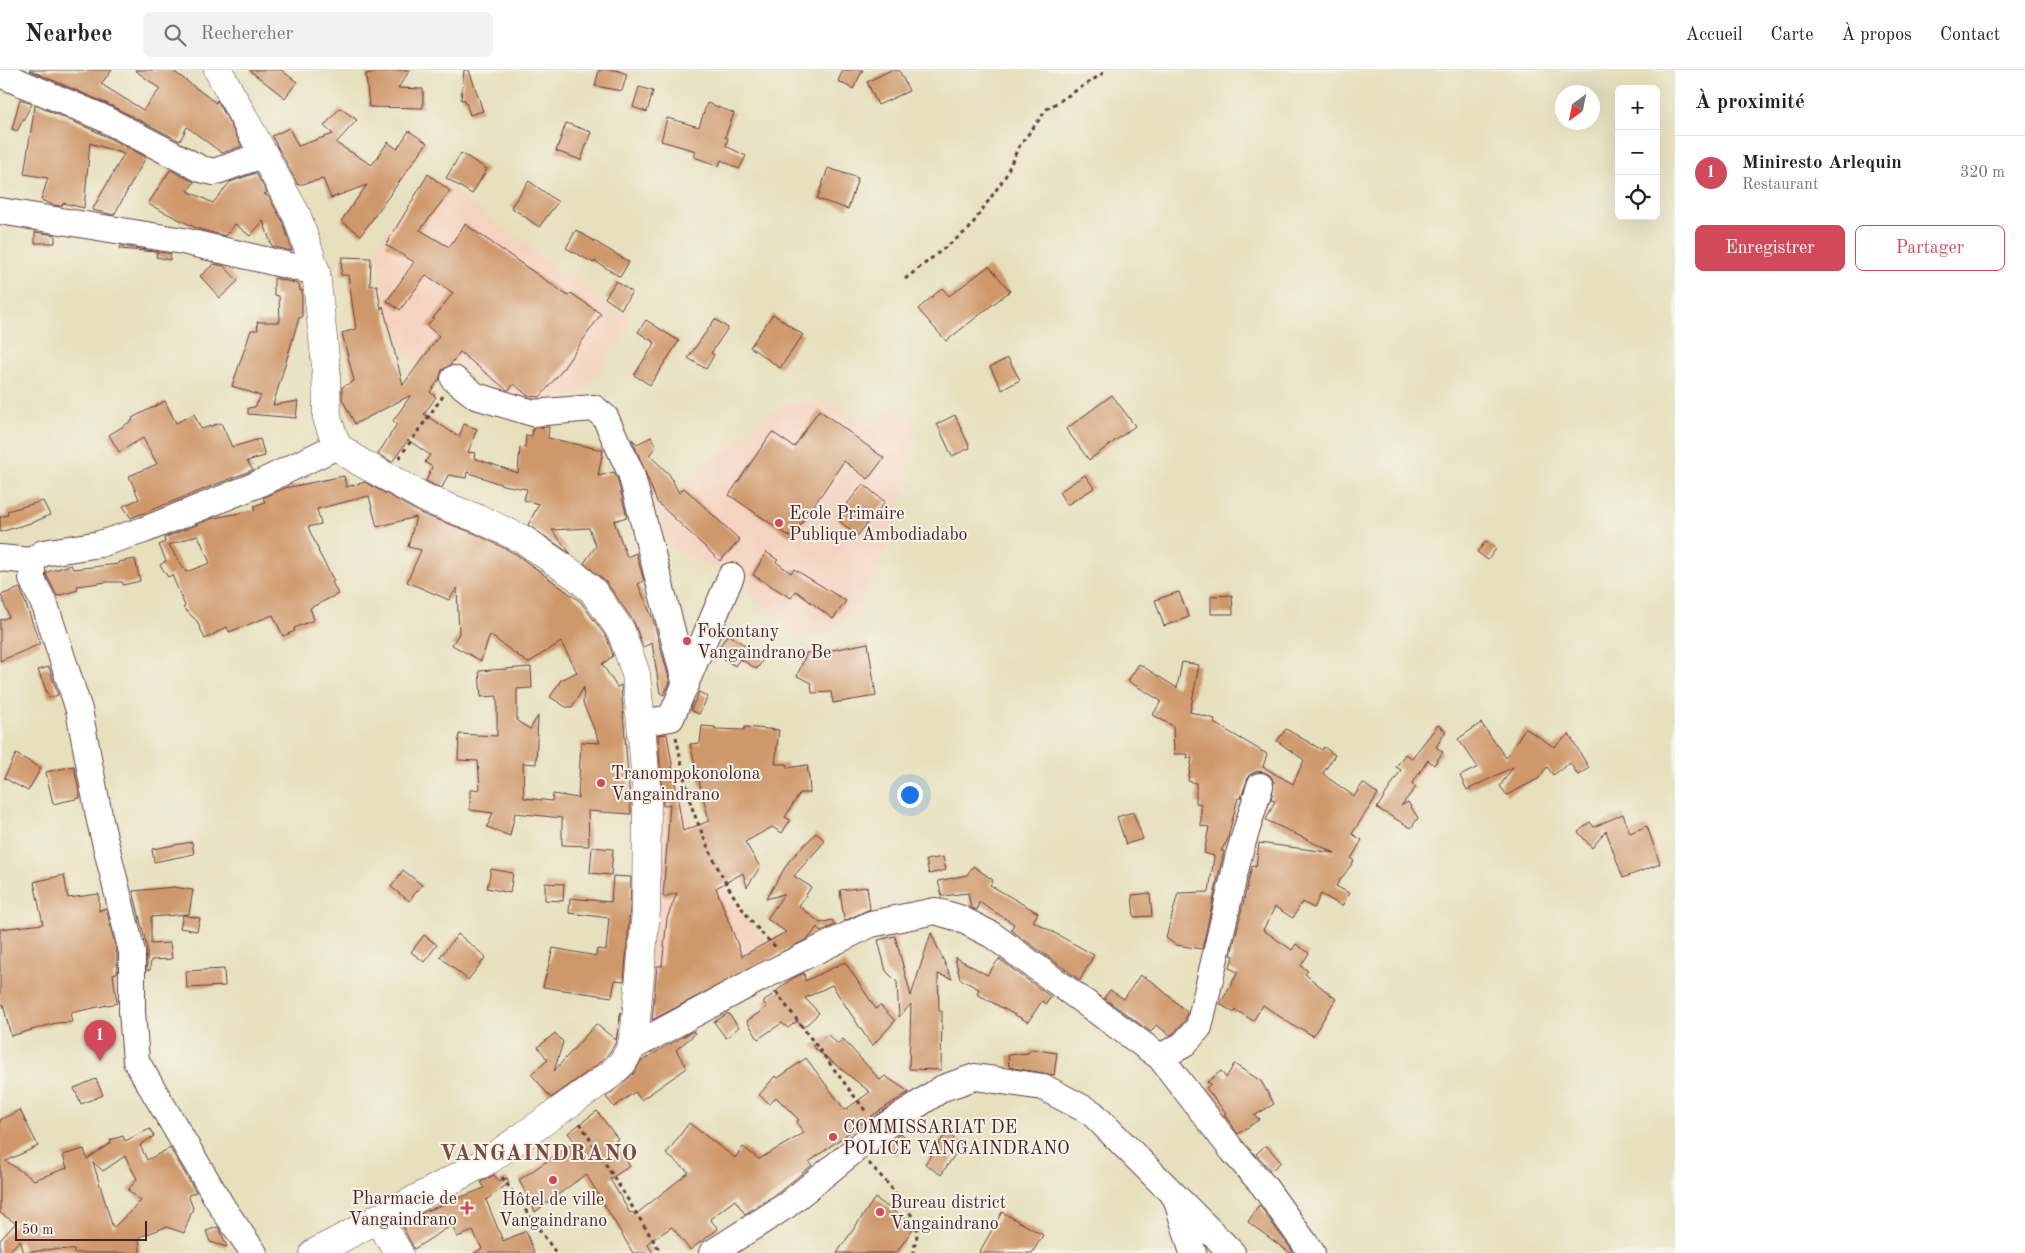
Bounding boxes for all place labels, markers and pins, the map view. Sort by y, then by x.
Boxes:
place label: Ecole Primaire Publique Ambodiadabo [789,505,968,544]
marker: Ecole Primaire Publique Ambodiadabo [773,517,785,529]
place label: Fokontany Vangaindrano Be [697,623,831,662]
marker: Fokontany Vangaindrano Be [681,635,693,647]
place label: Tranompokonolona Vangaindrano [611,765,761,804]
marker: Tranompokonolona Vangaindrano [595,777,607,789]
pin: 1 [84,1020,116,1061]
place label: COMMISSARIAT DE POLICE VANGAINDRANO [843,1119,1070,1158]
marker: COMMISSARIAT DE POLICE VANGAINDRANO [827,1131,839,1143]
marker: Hôtel de ville Vangaindrano [547,1174,559,1186]
place label: Pharmacie de Vangaindrano [348,1190,457,1229]
place label: Hôtel de ville Vangaindrano [499,1191,607,1230]
place label: Bureau district Vangaindrano [890,1194,1006,1233]
marker: Pharmacie de Vangaindrano [461,1202,473,1214]
marker: Bureau district Vangaindrano [874,1206,886,1218]

